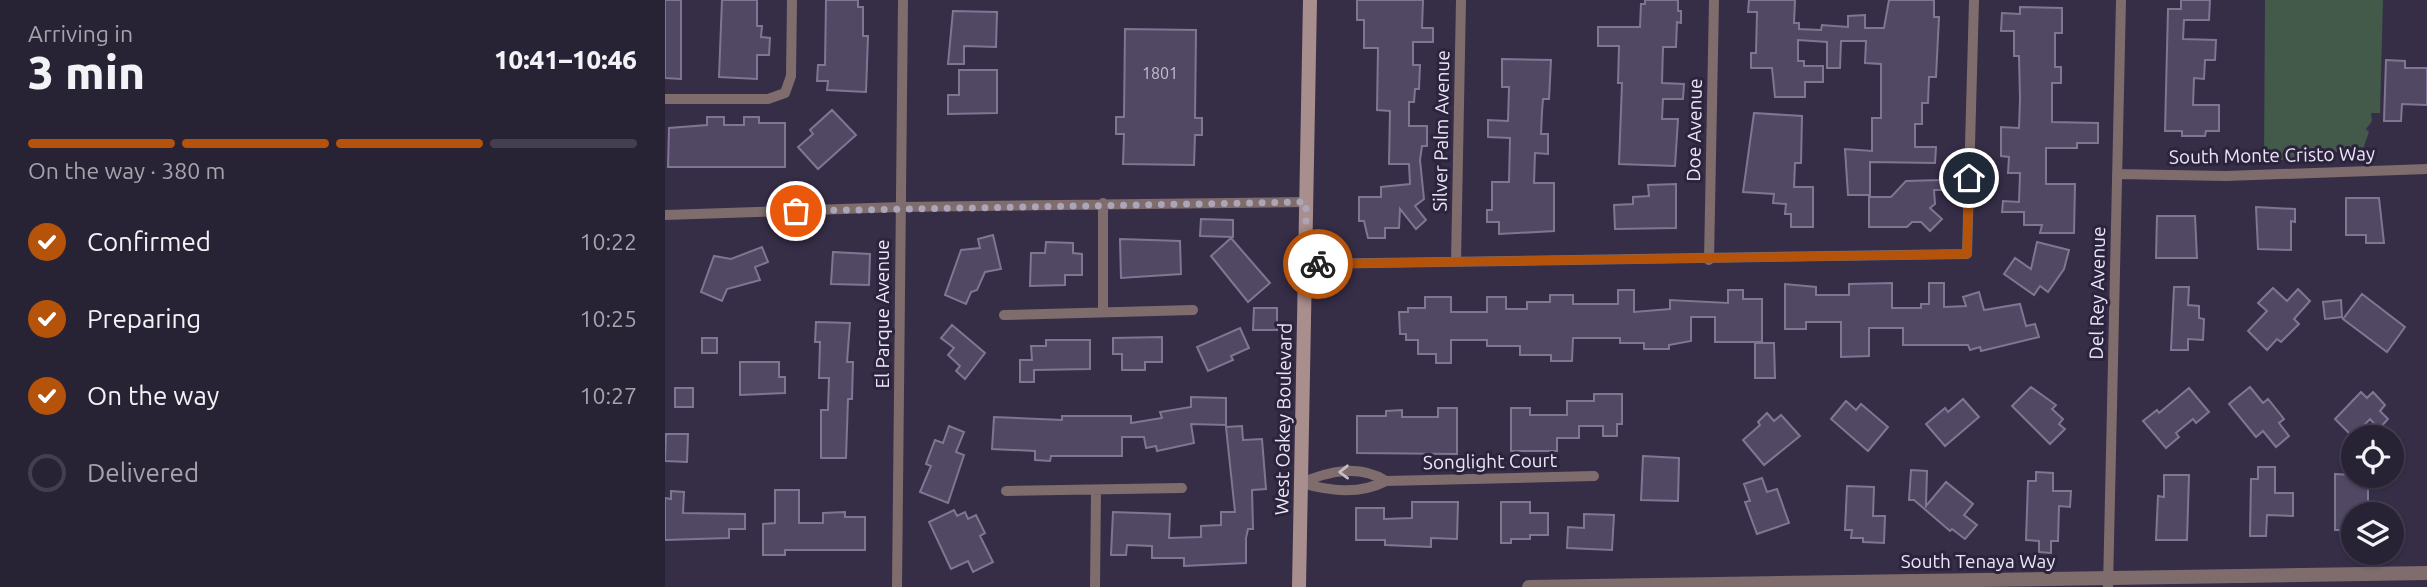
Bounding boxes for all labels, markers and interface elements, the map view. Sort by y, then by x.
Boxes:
text: Arriving in [28,21,133,46]
text: 10:41–10:46 [494,45,637,74]
text: 3 min [28,46,145,98]
street label: Silver Palm Avenue [1429,50,1453,212]
house number: 1801 [1142,64,1178,82]
street label: Doe Avenue [1682,78,1706,182]
street label: South Monte Cristo Way [2169,142,2375,168]
pin [1939,148,1999,208]
text: On the way · 380 m [28,158,225,183]
icon: home [1950,159,1988,197]
pin [766,181,826,241]
icon: bag [777,192,815,230]
icon: check [28,223,66,261]
street label: Del Rey Avenue [2085,226,2109,360]
text: Confirmed [87,227,211,256]
text: 10:22 [579,229,637,254]
courier [1283,229,1353,299]
street label: El Parque Avenue [871,240,893,388]
icon: bike [1299,245,1337,283]
icon: check [28,300,66,338]
text: Preparing [87,304,201,333]
text: 10:25 [579,306,637,331]
street label: West Oakey Boulevard [1270,323,1296,515]
icon: check [28,377,66,415]
text: On the way [87,381,219,410]
text: 10:27 [579,383,637,408]
map controls [2341,425,2404,565]
button: locate [2341,425,2404,488]
street label: Songlight Court [1423,449,1558,473]
text: Delivered [87,458,199,487]
one-way arrow [1338,464,1349,479]
button: layers [2341,502,2404,565]
street label: South Tenaya Way [1901,550,2055,572]

